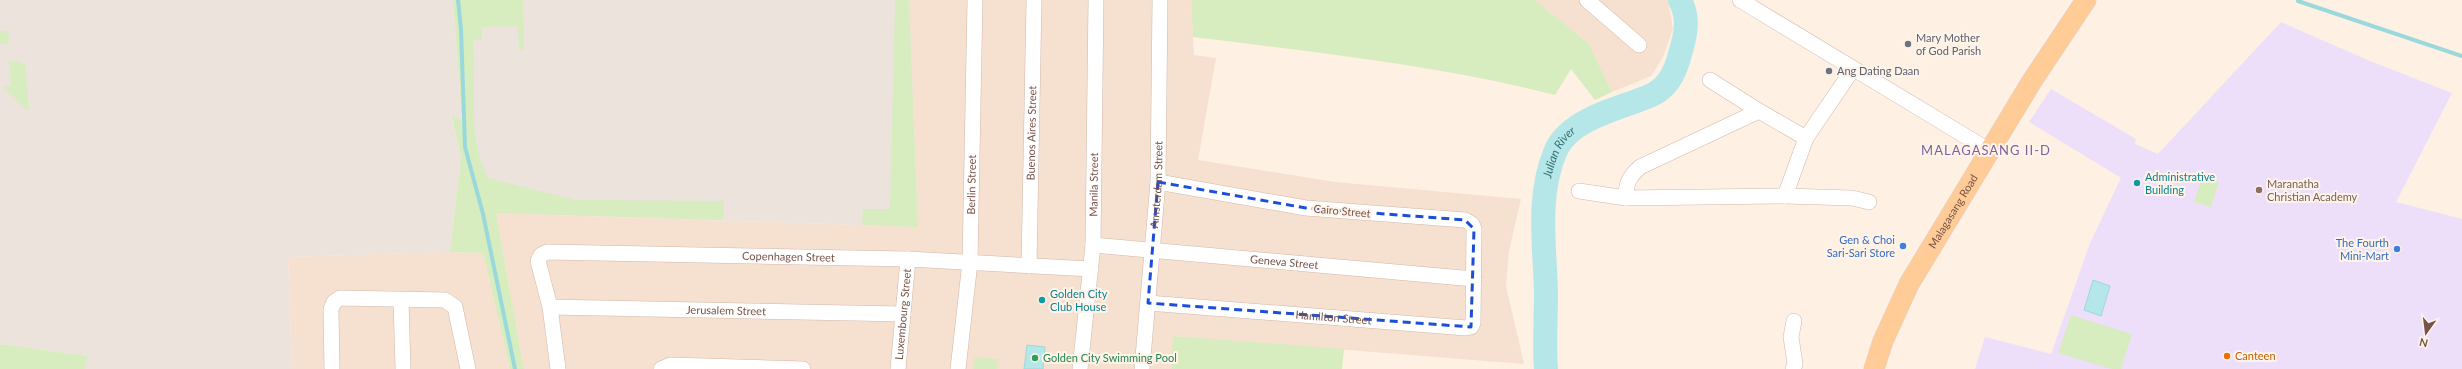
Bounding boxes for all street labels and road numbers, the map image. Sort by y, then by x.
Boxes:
street label: Buenos Aires Street [1024,85,1038,181]
street label: Amsterdam Street [1147,141,1164,229]
street label: Manila Street [1086,152,1100,217]
street label: Berlin Street [964,154,978,215]
street label: Malagasang Road [1925,172,1980,250]
street label: Cairo Street [1313,202,1371,219]
street label: Copenhagen Street [742,249,835,264]
street label: Geneva Street [1250,252,1319,271]
street label: Luxembourg Street [892,268,913,360]
street label: Jerusalem Street [686,303,766,317]
street label: Hamilton Street [1295,308,1372,327]

